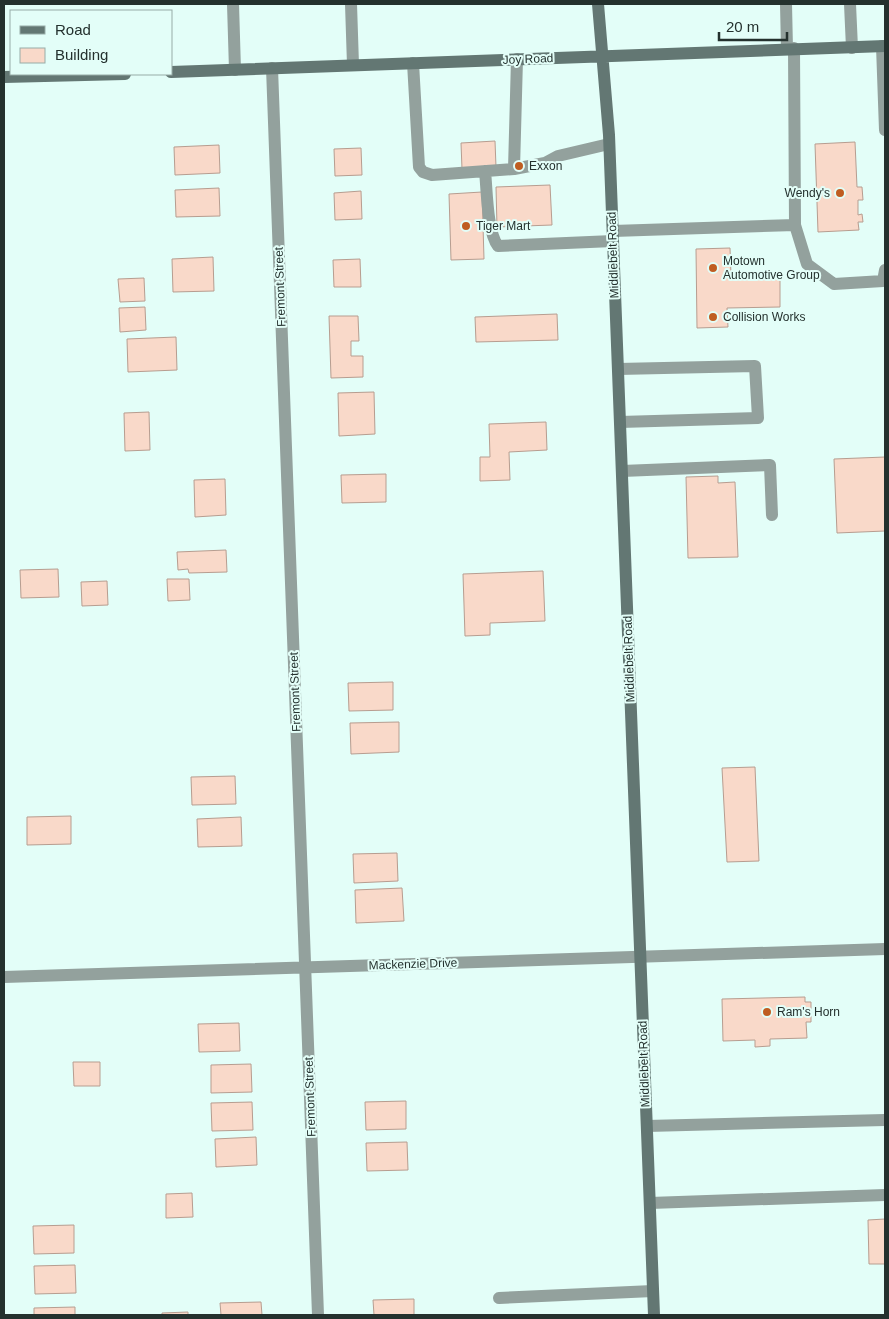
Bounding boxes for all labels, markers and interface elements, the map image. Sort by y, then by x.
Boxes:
legend [10,10,172,75]
scale bar [719,10,786,42]
text: 20 m [726,18,759,35]
text: Road [55,21,91,38]
text: Building [55,46,108,63]
street label: Joy Road [502,51,554,67]
place label: Exxon [529,159,562,173]
marker: Exxon [513,160,525,172]
place label: Wendy's [785,186,830,200]
marker: Wendy's [834,187,846,199]
street label: Middlebelt Road [604,211,622,299]
place label: Tiger Mart [476,219,531,233]
marker: Tiger Mart [460,220,472,232]
street label: Fremont Street [272,246,288,327]
place label: Motown Automotive Group [723,254,820,282]
marker: Motown Automotive Group [707,262,719,274]
place label: Collision Works [723,310,805,324]
marker: Collision Works [707,311,719,323]
street label: Middlebelt Road [620,615,638,703]
street label: Fremont Street [287,651,303,732]
street label: Mackenzie Drive [368,955,458,973]
place label: Ram's Horn [777,1005,840,1019]
marker: Ram's Horn [761,1006,773,1018]
street label: Middlebelt Road [635,1020,653,1108]
street label: Fremont Street [302,1056,318,1137]

